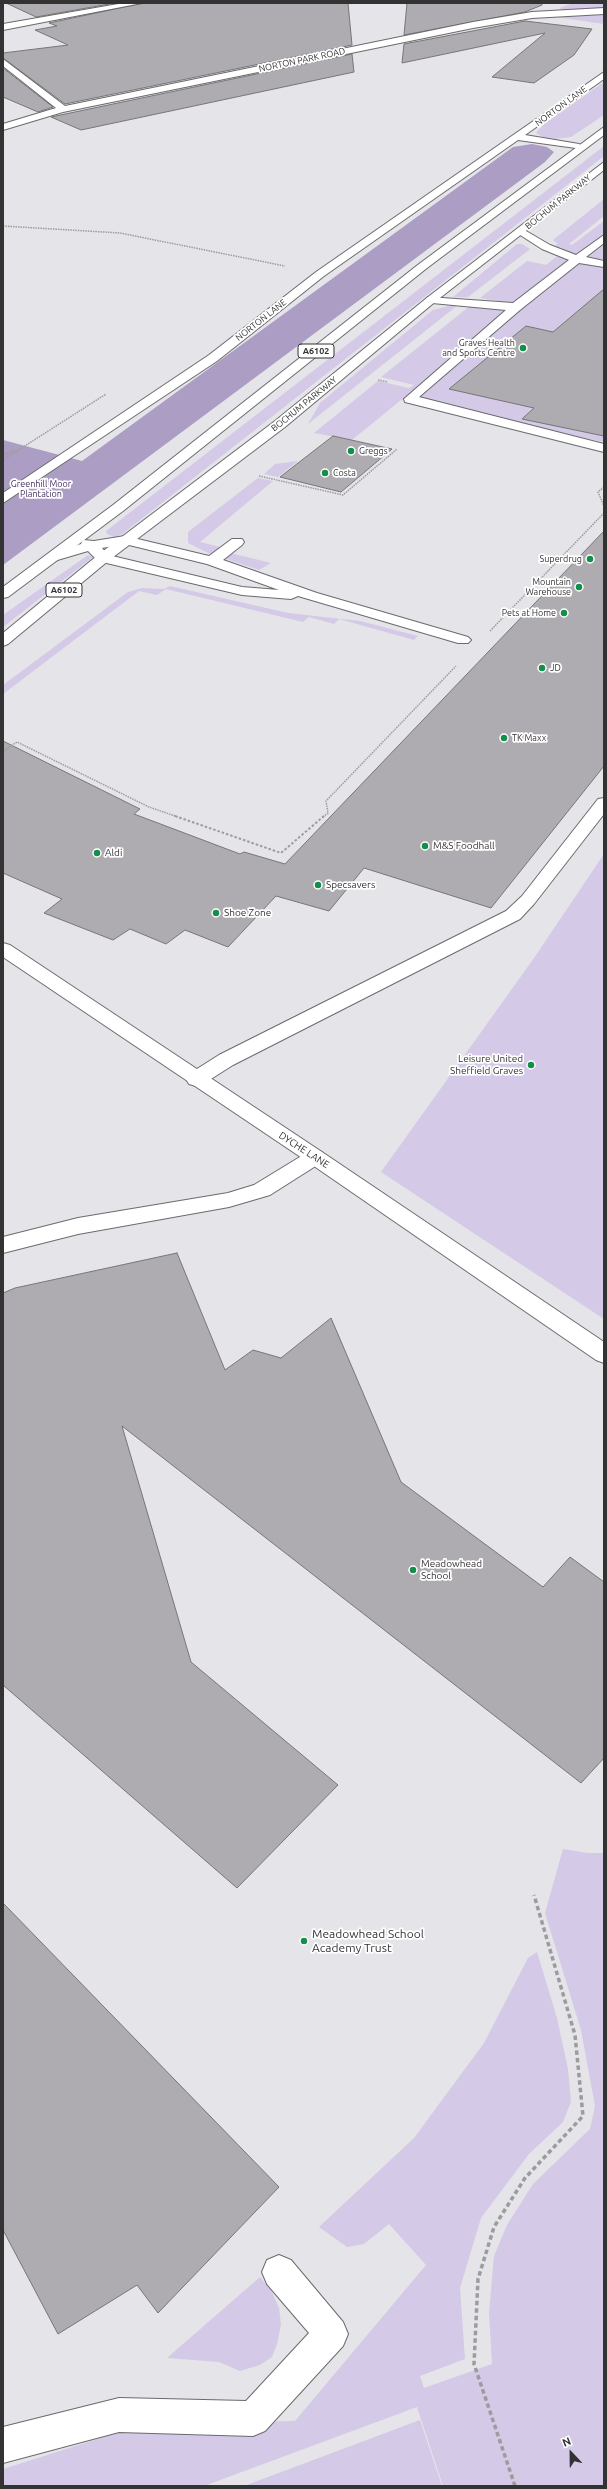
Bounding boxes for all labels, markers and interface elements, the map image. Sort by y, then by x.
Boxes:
street label: NORTON PARK ROAD [258,46,346,74]
street label: NORTON LANE [533,84,589,128]
street label: BOCHUM PARKWAY [523,172,593,232]
street label: NORTON LANE [233,297,289,343]
place label: Graves Health and Sports Centre [442,338,515,359]
marker: Graves Health and Sports Centre [518,343,528,353]
road number: A6102 [298,344,334,358]
street label: BOCHUM PARKWAY [269,374,339,434]
marker: Greggs [346,446,356,456]
place label: Greggs [359,446,388,456]
marker: Costa [320,468,330,478]
place label: Costa [333,468,356,478]
park label: Greenhill Moor Plantation [11,479,71,500]
place label: Superdrug [540,554,582,564]
marker: Superdrug [585,554,595,564]
place label: Mountain Warehouse [525,577,571,598]
marker: Mountain Warehouse [574,582,584,592]
road number: A6102 [46,583,82,597]
place label: Pets at Home [502,608,556,618]
marker: Pets at Home [559,608,569,618]
marker: JD [537,663,547,673]
place label: JD [550,663,561,673]
marker: TK Maxx [499,733,509,743]
place label: TK Maxx [512,733,546,743]
place label: M&S Foodhall [433,840,495,852]
marker: M&S Foodhall [420,841,430,851]
place label: Aldi [105,847,122,859]
marker: Aldi [92,848,102,858]
place label: Specsavers [326,879,375,891]
marker: Specsavers [313,880,323,890]
place label: Shoe Zone [224,907,271,919]
marker: Shoe Zone [211,908,221,918]
place label: Leisure United Sheffield Graves [450,1053,523,1076]
marker: Leisure United Sheffield Graves [526,1060,536,1070]
street label: DYCHE LANE [276,1129,332,1171]
place label: Meadowhead School [421,1558,482,1582]
marker: Meadowhead School [408,1565,418,1575]
place label: Meadowhead School Academy Trust [312,1927,424,1955]
marker: Meadowhead School Academy Trust [299,1936,309,1946]
north arrow [551,2433,591,2473]
text: N [560,2435,573,2449]

